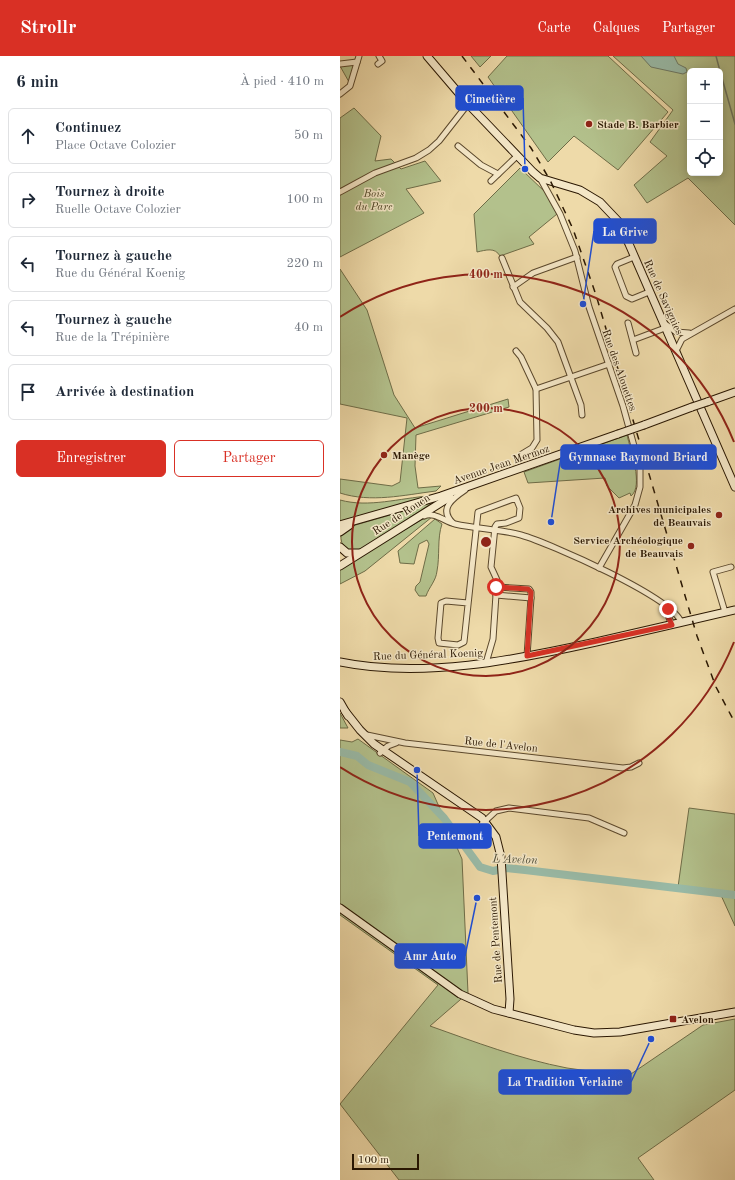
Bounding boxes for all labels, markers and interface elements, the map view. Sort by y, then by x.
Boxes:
text: Strollr [20,19,76,38]
text: Carte [537,21,571,35]
text: Calques [593,21,640,35]
text: Partager [662,21,715,35]
map controls [687,68,723,176]
button: + [687,68,723,104]
text: 6 min [16,74,59,91]
text: À pied · 410 m [240,75,324,88]
callout: Cimetière [456,86,523,110]
text: Cimetière [464,94,516,106]
button: − [687,104,723,140]
marker: Stade B. Barbier [584,119,594,129]
place label: Stade B. Barbier [597,120,679,131]
text: Continuez [55,121,121,136]
icon: ahead [17,125,39,147]
text: 50 m [294,129,323,142]
text: Place Octave Colozier [55,139,176,152]
button: locate [687,140,723,176]
text: Tournez à droite [55,185,165,200]
icon: right [17,189,39,211]
park label: Bois du Parc [355,189,393,213]
text: 100 m [286,193,323,206]
text: Ruelle Octave Colozier [55,203,181,216]
callout: La Grive [594,219,656,243]
text: La Grive [602,227,648,239]
text: Tournez à gauche [55,249,172,264]
icon: left [17,253,39,275]
text: 220 m [286,257,323,270]
street label: Rue de Savignies [641,258,684,337]
text: Rue du Général Koenig [55,267,185,280]
text: 400 m [469,269,503,281]
text: Tournez à gauche [55,313,172,328]
icon: left [17,317,39,339]
text: 40 m [294,321,323,334]
street label: Rue des Alouettes [599,328,638,413]
text: Rue de la Trépinière [55,331,170,344]
icon: arrive [17,381,39,403]
text: Arrivée à destination [55,385,194,400]
text: 200 m [469,403,503,415]
button: Enregistrer [16,440,166,477]
button: Partager [174,440,324,477]
street label: Avenue Jean Mermoz [452,444,551,487]
callout: Gymnase Raymond Briard [561,445,716,469]
marker: Manège [379,450,389,460]
place label: Manège [392,451,430,462]
text: Gymnase Raymond Briard [568,452,708,464]
street label: Rue de Rouen [371,493,433,538]
place label: Archives municipales de Beauvais [608,505,711,529]
marker: Archives municipales de Beauvais [714,510,724,520]
centre of rings [479,535,493,549]
place label: Service Archéologique de Beauvais [573,536,683,560]
marker: Service Archéologique de Beauvais [686,541,696,551]
route start [487,578,505,596]
route end [659,600,677,618]
street label: Rue du Général Koenig [373,648,483,663]
street label: Rue de l'Avelon [464,736,538,755]
callout: Pentemont [419,824,491,848]
text: Pentemont [427,831,484,843]
water label: L'Avelon [491,853,538,867]
street label: Rue de Pentemont [488,896,505,983]
callout: Amr Auto [395,944,465,968]
text: Amr Auto [403,951,457,963]
marker: Avelon [668,1014,678,1024]
place label: Avelon [681,1015,714,1026]
callout: La Tradition Verlaine [499,1070,631,1094]
text: La Tradition Verlaine [507,1077,623,1089]
scale bar [352,1152,419,1171]
text: 100 m [358,1155,389,1166]

